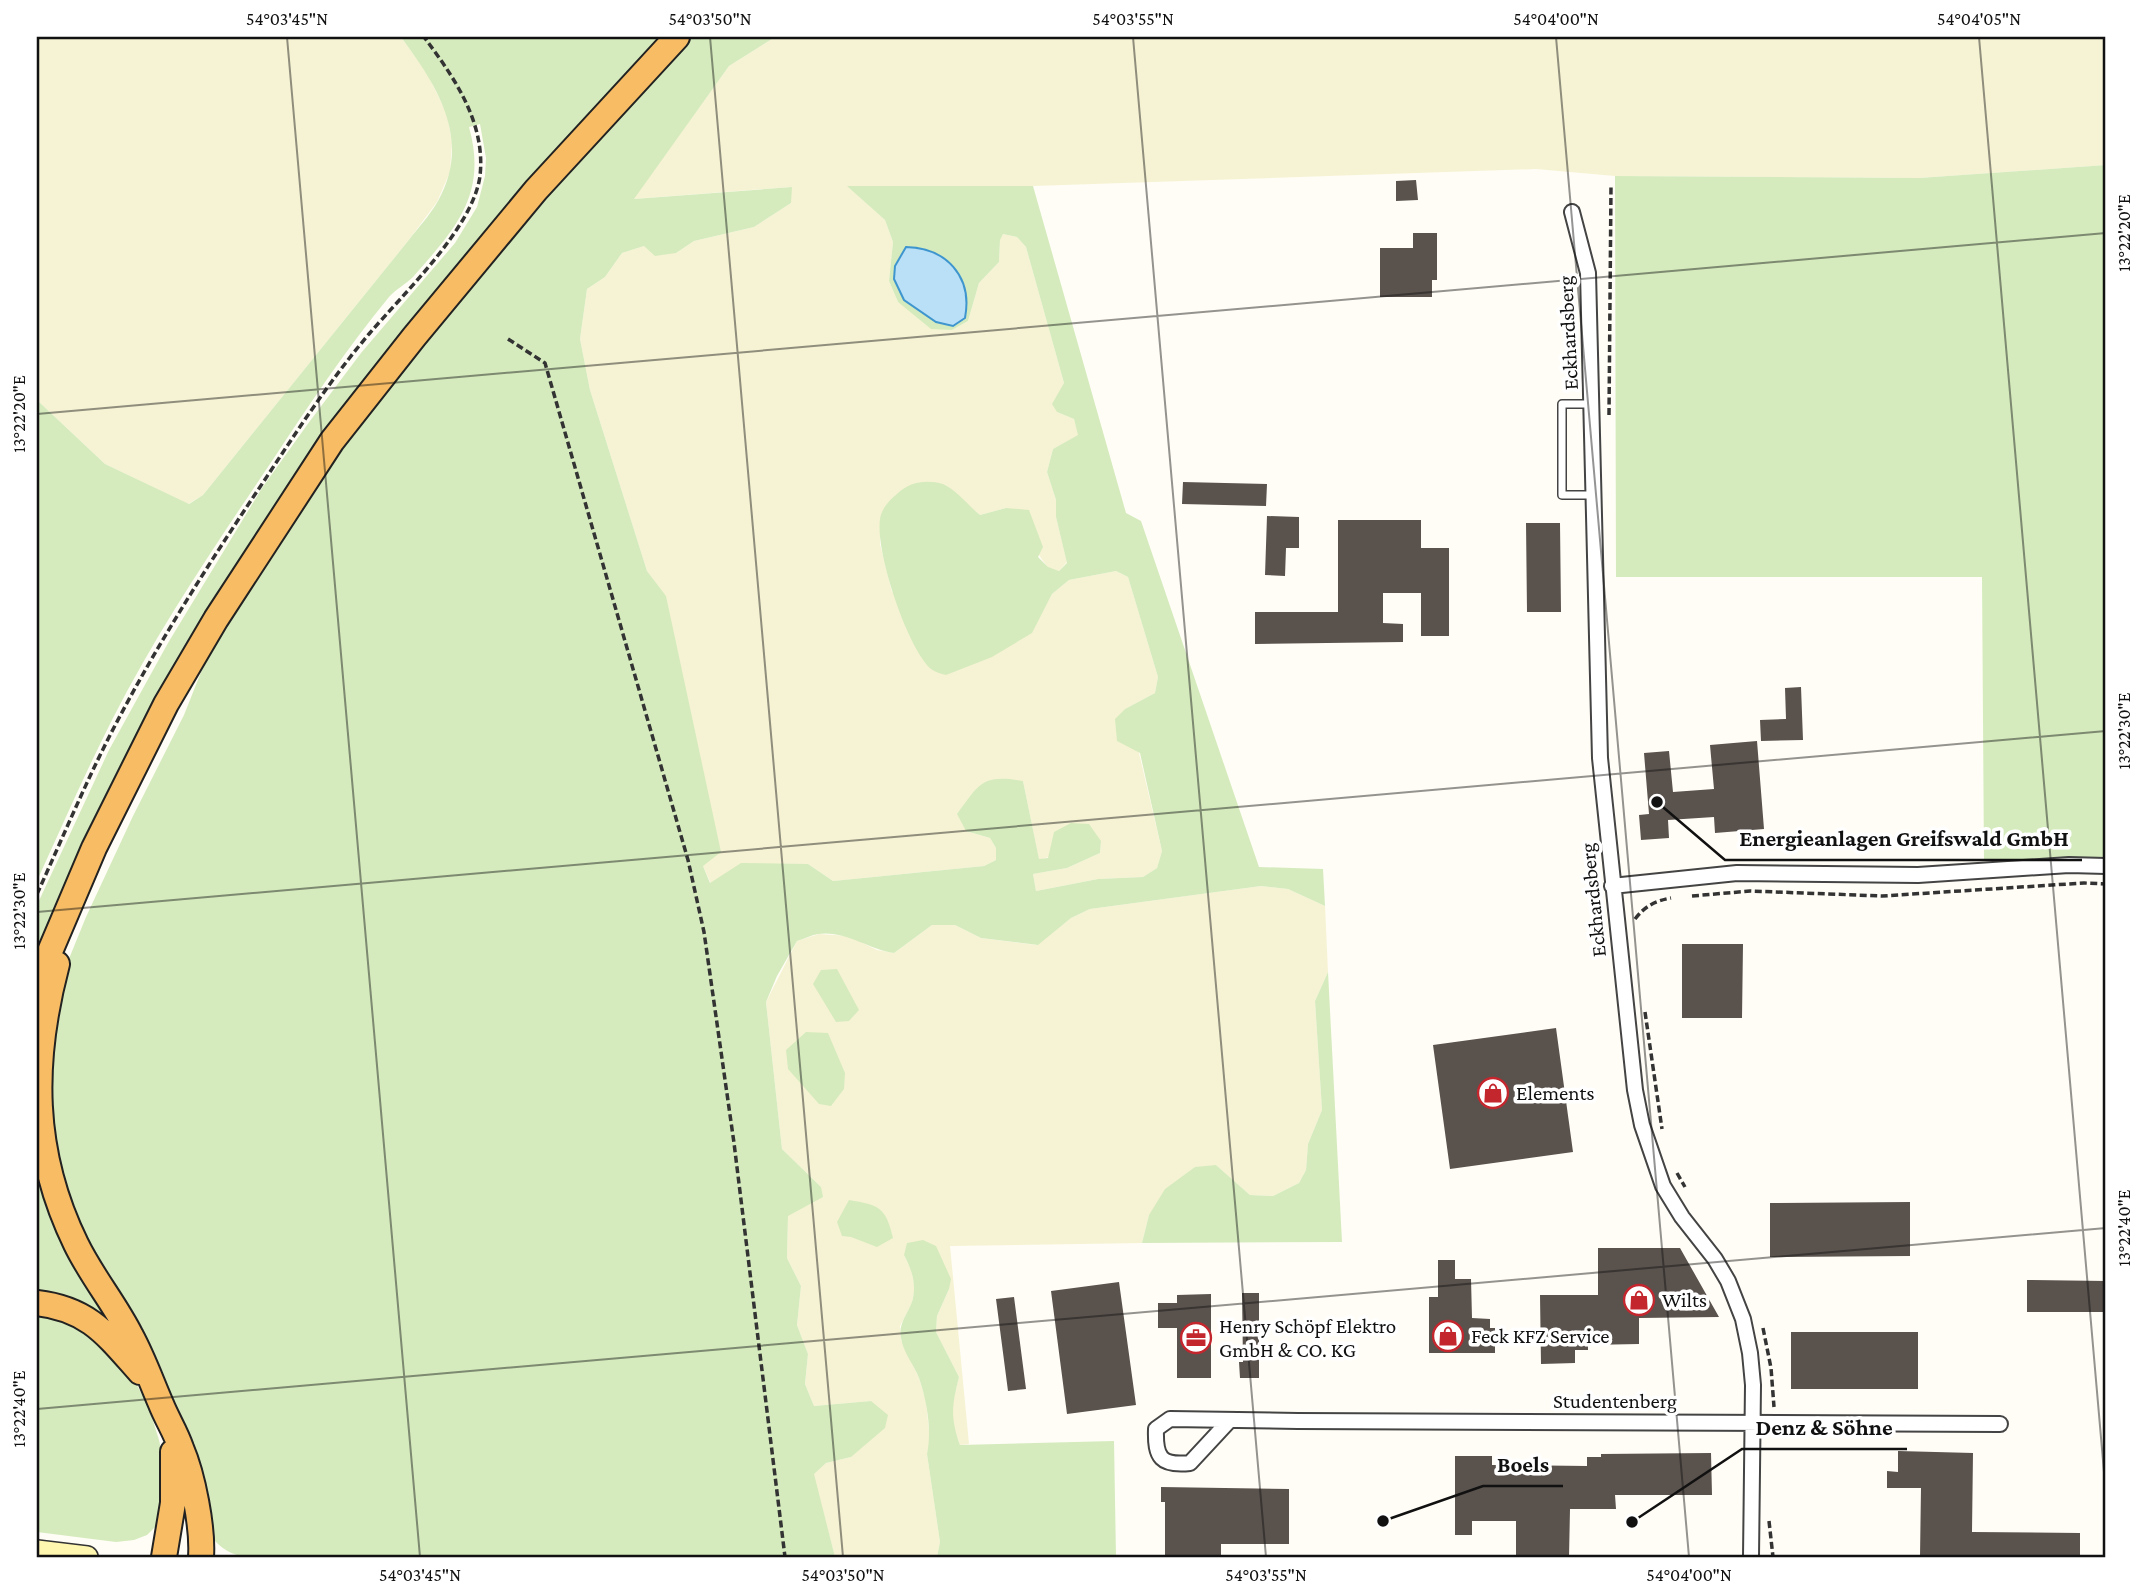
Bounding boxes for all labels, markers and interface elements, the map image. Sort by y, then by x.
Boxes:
text: 54°03'45"N [246,9,328,29]
text: 54°03'50"N [668,9,752,29]
text: 54°03'55"N [1092,9,1174,29]
text: 54°04'00"N [1513,9,1599,29]
text: 54°04'05"N [1937,9,2021,29]
text: 13°22'20"E [2114,194,2134,272]
street label: Eckhardsberg [1553,275,1583,391]
text: 13°22'20"E [9,375,29,453]
text: 13°22'30"E [2114,692,2134,770]
callout: Energieanlagen Greifswald GmbH [1725,816,2082,860]
text: Energieanlagen Greifswald GmbH [1739,825,2069,851]
street label: Eckhardsberg [1575,842,1611,958]
text: 13°22'30"E [9,872,29,950]
shop icon: Elements [1476,1076,1510,1110]
place label: Elements [1516,1081,1595,1105]
text: 13°22'40"E [2114,1189,2134,1267]
shop icon: Wilts [1622,1283,1656,1317]
place label: Wilts [1662,1288,1707,1312]
place label: Henry Schöpf Elektro GmbH & CO. KG [1219,1314,1396,1362]
shop icon: Feck KFZ Service [1431,1319,1465,1353]
office icon: Henry Schöpf Elektro GmbH & CO. KG [1179,1321,1213,1355]
place label: Feck KFZ Service [1471,1324,1610,1348]
text: 13°22'40"E [9,1370,29,1448]
street label: Studentenberg [1553,1389,1677,1413]
callout: Denz & Söhne [1742,1405,1907,1449]
text: Denz & Söhne [1755,1414,1893,1440]
callout: Boels [1483,1442,1563,1486]
text: Boels [1497,1451,1549,1477]
text: 54°03'45"N [379,1565,461,1585]
text: 54°03'50"N [801,1565,885,1585]
text: 54°03'55"N [1225,1565,1307,1585]
text: 54°04'00"N [1646,1565,1732,1585]

